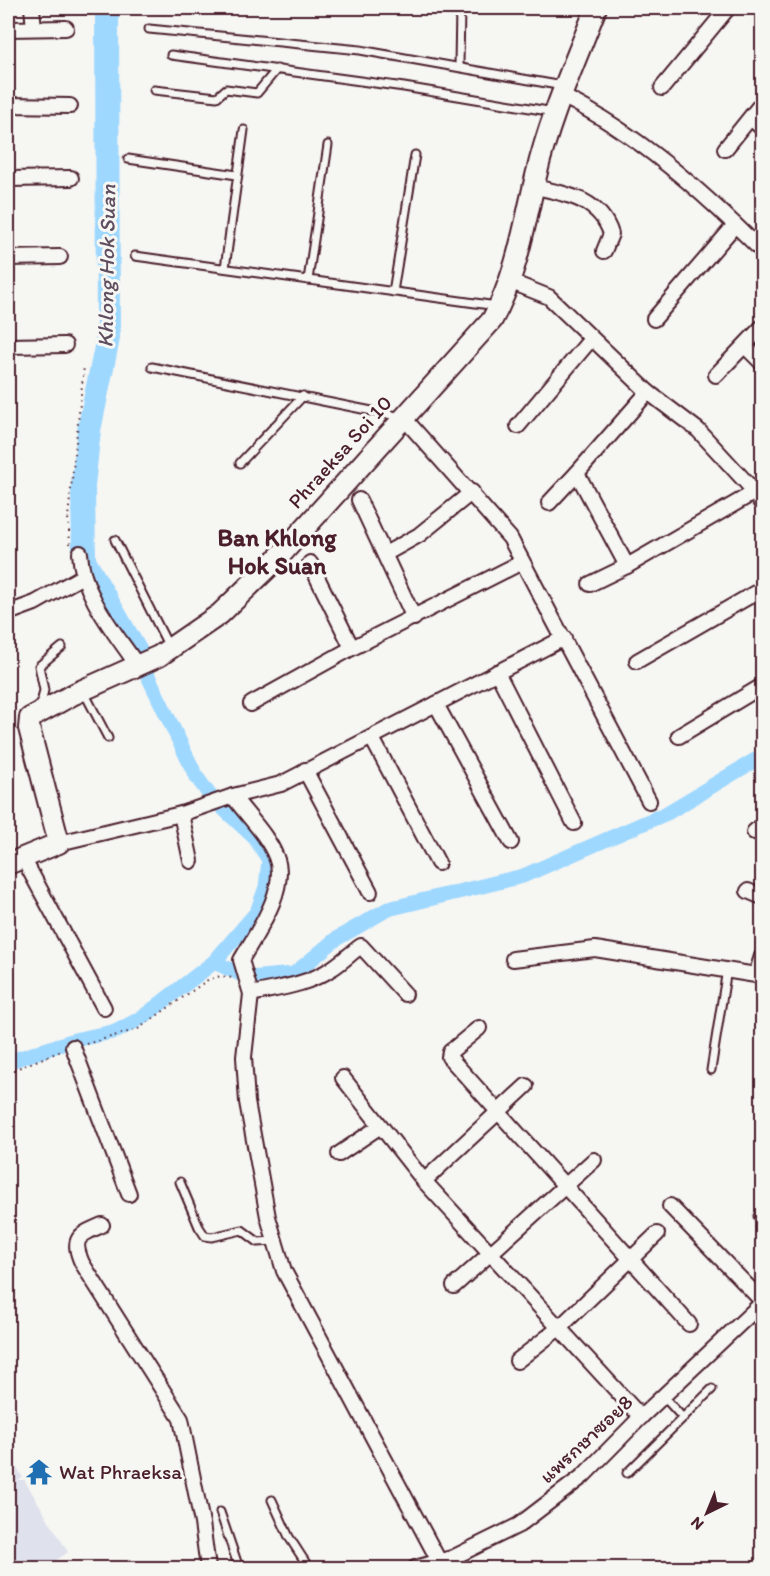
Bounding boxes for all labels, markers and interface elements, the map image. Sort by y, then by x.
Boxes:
water label: Khlong Hok Suan [92,184,121,348]
street label: Phraeksa Soi 10 [282,390,397,513]
district label: Ban Khlong Hok Suan [218,523,337,580]
street label: แพรกษาซอย8 [534,1389,638,1488]
temple icon: Wat Phraeksa [24,1457,54,1487]
place label: Wat Phraeksa [59,1459,182,1484]
north arrow [677,1483,737,1543]
text: N [687,1513,708,1534]

